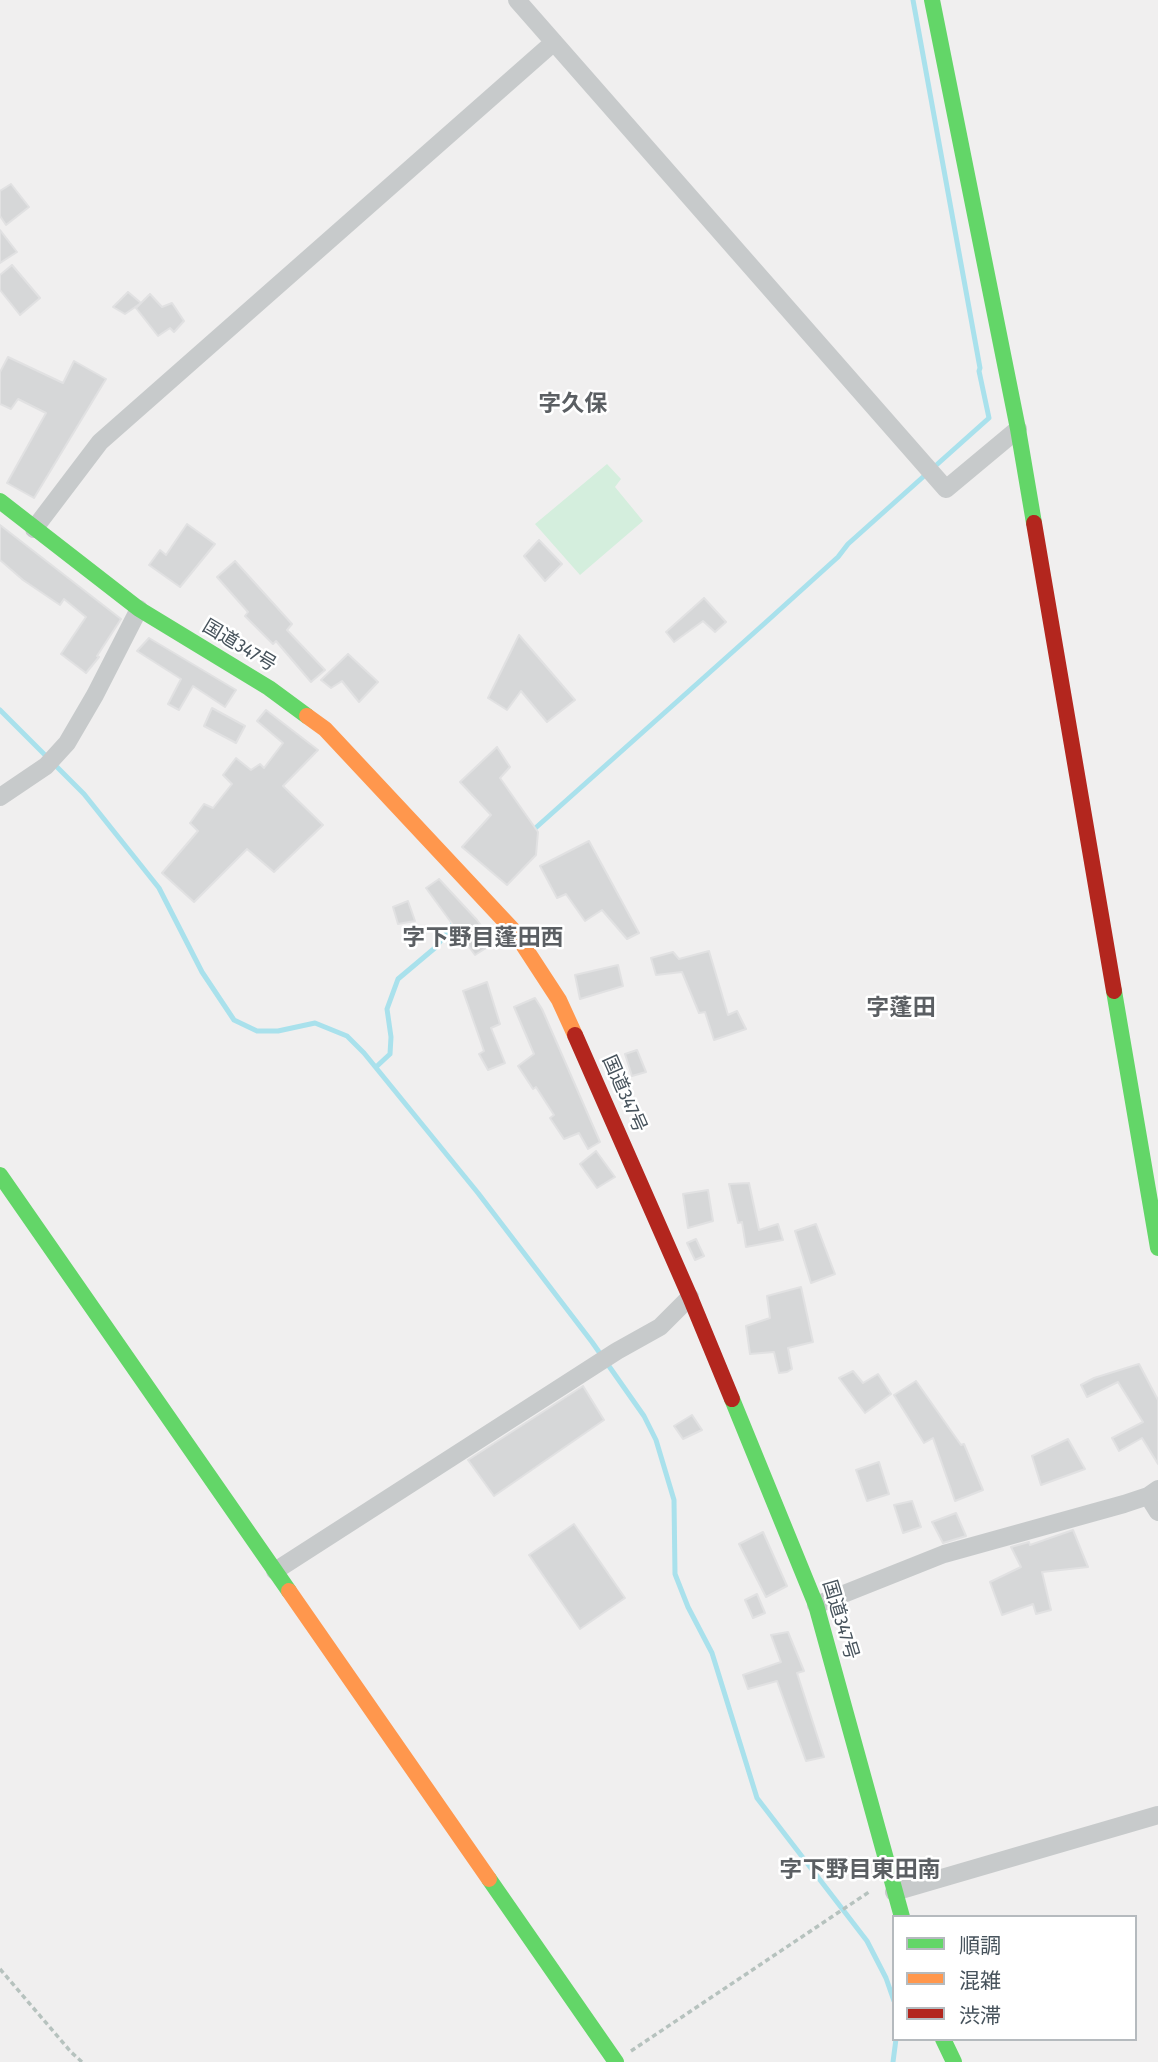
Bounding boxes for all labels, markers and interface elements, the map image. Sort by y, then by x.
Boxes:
district label: 字久保 [539,391,607,419]
street label: 国道347号 [198,615,280,677]
district label: 字下野目蓬田西 [403,925,563,953]
district label: 字蓬田 [867,995,935,1023]
street label: 国道347号 [597,1052,651,1136]
street label: 国道347号 [817,1577,863,1663]
district label: 字下野目東田南 [780,1857,940,1885]
legend [892,1915,1137,2041]
text: 順調 [959,1933,1001,1959]
text: 混雑 [959,1968,1001,1994]
text: 渋滞 [959,2003,1001,2029]

